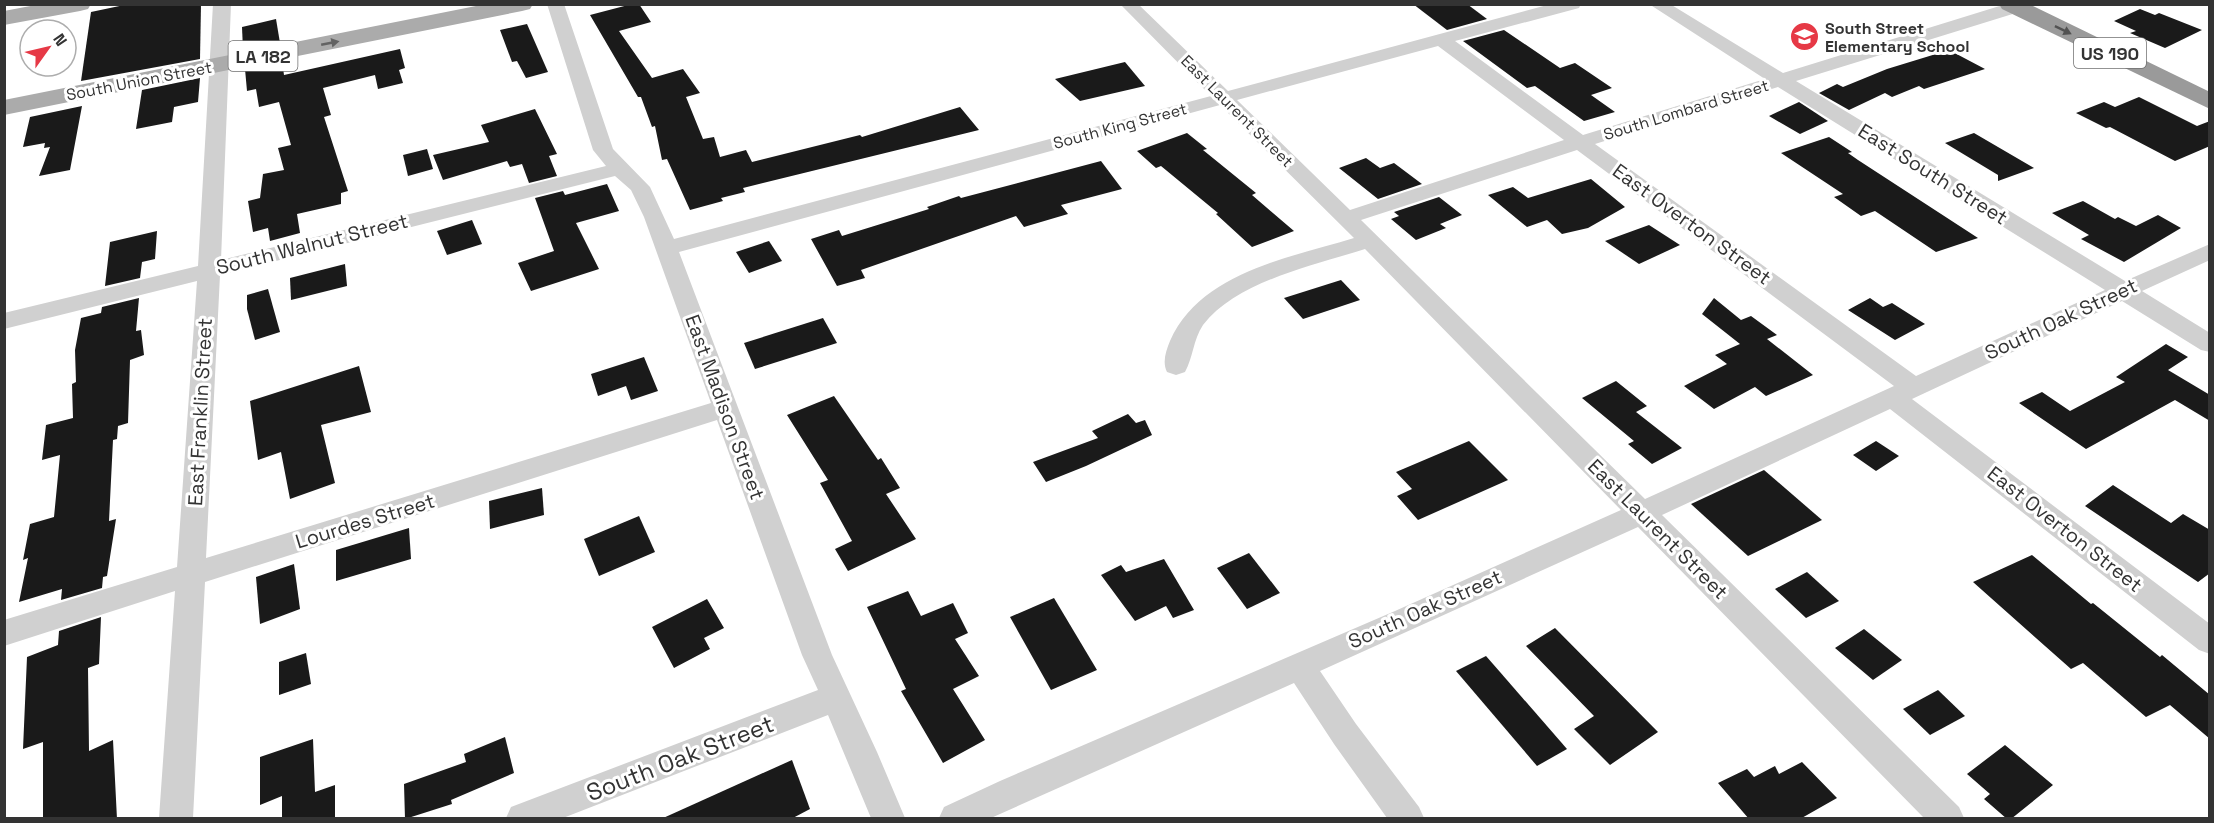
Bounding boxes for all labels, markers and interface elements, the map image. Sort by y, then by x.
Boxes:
north arrow [18,18,78,78]
place label: South Street Elementary School [1825,18,1969,57]
school or university icon: South Street Elementary School [1788,21,1820,53]
one-way arrow [2054,26,2071,35]
text: N [48,30,72,50]
one-way arrow [320,38,339,47]
road number: US 190 [2074,38,2146,68]
road number: LA 182 [228,41,298,71]
street label: East Laurent Street [1176,50,1298,172]
street label: South Union Street [64,57,214,105]
street label: South Lombard Street [1601,75,1771,145]
street label: South King Street [1051,98,1189,154]
street label: East South Street [1853,117,2013,231]
street label: East Overton Street [1607,158,1777,290]
street label: South Walnut Street [213,208,411,280]
street label: South Oak Street [1981,272,2141,366]
street label: East Madison Street [679,311,771,503]
street label: East Franklin Street [182,317,218,507]
street label: East Laurent Street [1582,453,1734,605]
street label: East Overton Street [1982,460,2148,598]
street label: Lourdes Street [292,487,438,555]
street label: South Oak Street [1344,563,1506,655]
street label: South Oak Street [582,708,778,808]

